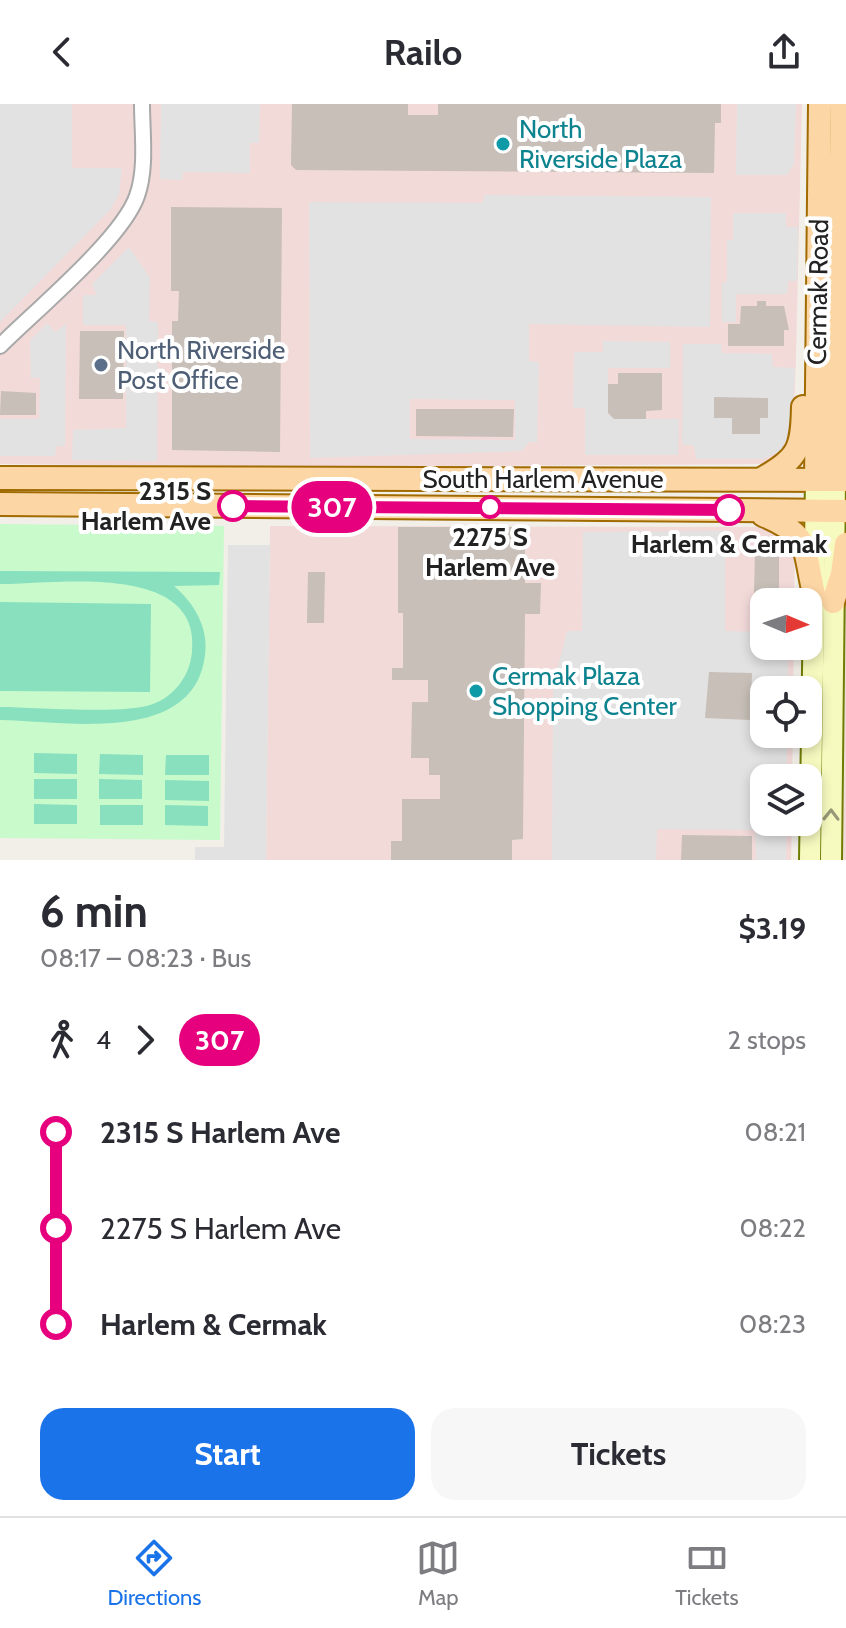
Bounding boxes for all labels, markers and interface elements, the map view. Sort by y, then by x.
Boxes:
icon: back [40,30,84,74]
text: Railo [384,30,462,74]
icon: share [762,30,806,74]
place label: North Riverside Plaza [519,113,683,175]
marker: North Riverside Plaza [494,135,512,153]
street label: Cermak Road [801,219,835,365]
place label: North Riverside Post Office [117,334,285,396]
marker: North Riverside Post Office [92,356,110,374]
street label: South Harlem Avenue [422,463,664,495]
place label: 2315 S Harlem Ave [81,475,211,537]
line badge: 307 [286,481,378,533]
text: 307 [307,490,357,524]
marker: 2315 S Harlem Ave [218,491,248,521]
marker: Harlem & Cermak [714,495,744,525]
marker: 2275 S Harlem Ave [479,496,501,518]
place label: 2275 S Harlem Ave [425,521,555,583]
place label: Harlem & Cermak [631,528,828,560]
north arrow [750,588,822,660]
map controls [750,588,822,836]
place label: Cermak Plaza Shopping Center [492,660,677,722]
button: locate [750,676,822,748]
marker: Cermak Plaza Shopping Center [467,682,485,700]
button: layers [750,764,822,836]
one-way arrow [823,808,840,821]
text: 6 min [40,885,148,938]
text: $3.19 [738,910,806,947]
text: 08:17 – 08:23 · Bus [40,942,251,974]
icon: walk [40,1018,84,1062]
icon: forward [123,1018,167,1062]
text: 307 [195,1023,244,1057]
text: 4 [96,1024,111,1056]
text: 2 stops [728,1024,806,1056]
text: 2315 S Harlem Ave [100,1114,340,1151]
text: 08:21 [745,1116,806,1148]
text: 2275 S Harlem Ave [100,1210,341,1247]
text: 08:22 [739,1212,806,1244]
text: Harlem & Cermak [100,1306,327,1343]
text: 08:23 [739,1308,806,1340]
button: Start [40,1408,415,1500]
button: Tickets [431,1408,806,1500]
tab: Directions [107,1536,201,1611]
tab: Map [416,1536,460,1611]
tab: Tickets [675,1536,739,1611]

